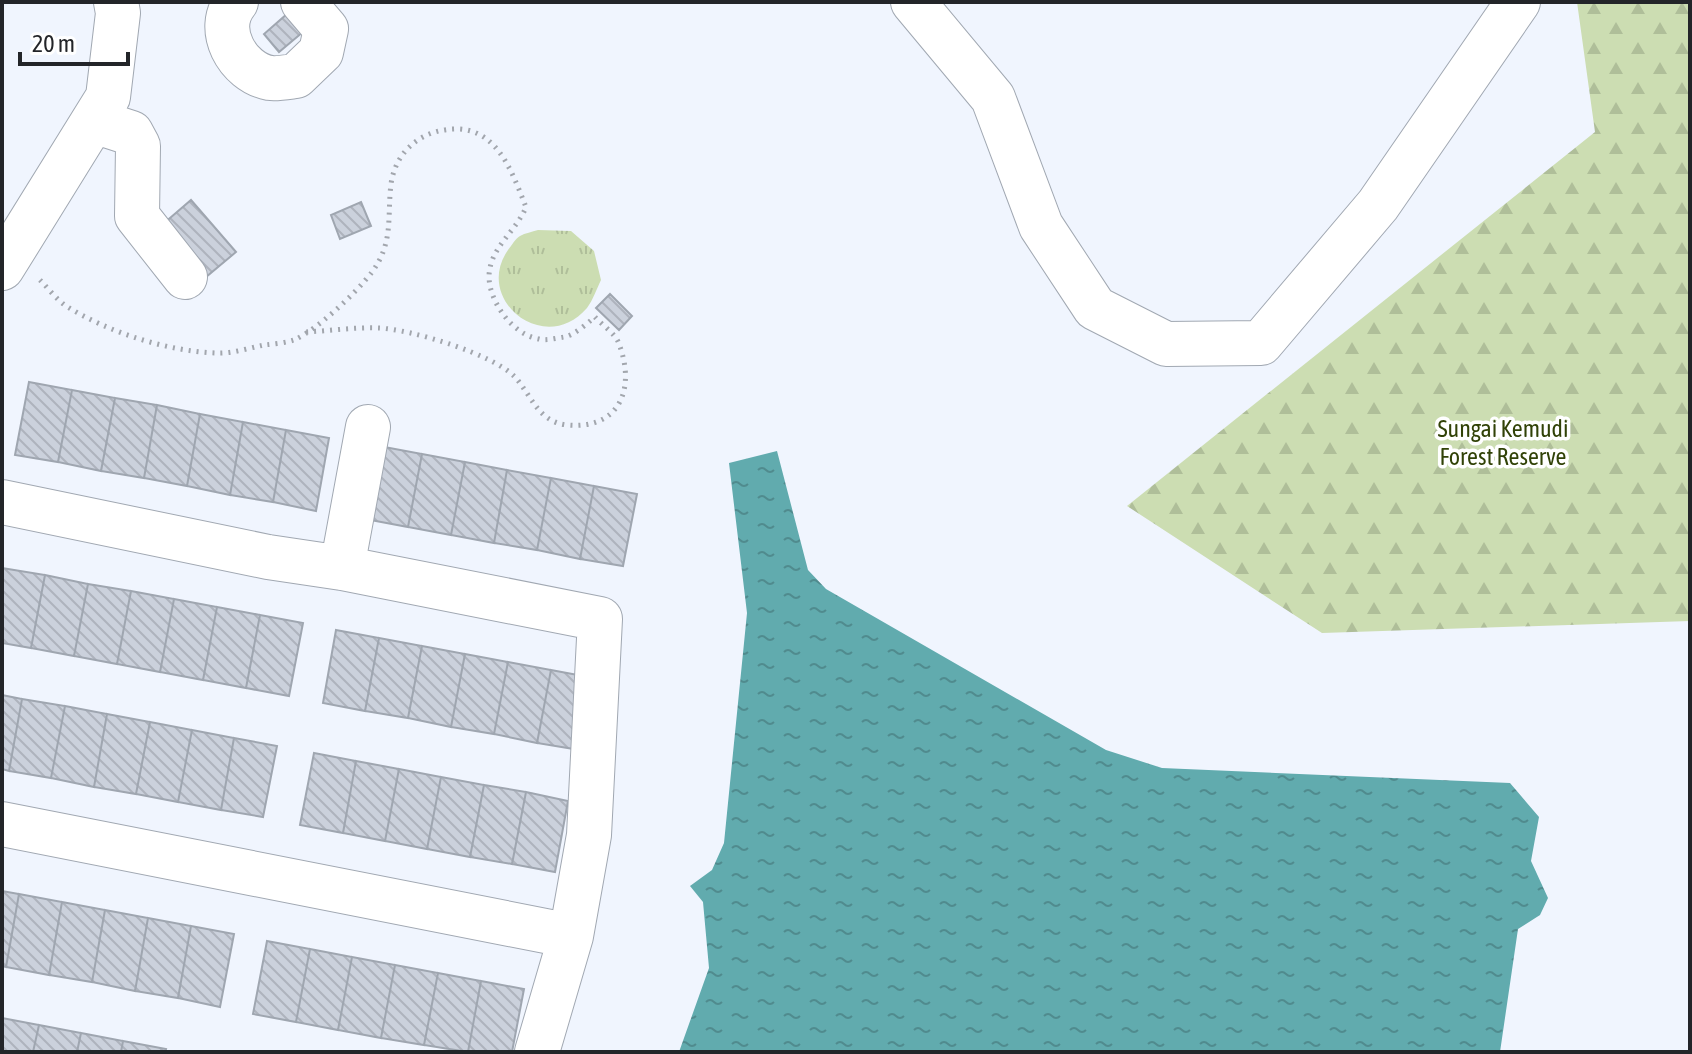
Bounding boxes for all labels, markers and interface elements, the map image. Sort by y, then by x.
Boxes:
scale bar [20,16,128,66]
text: 20 m [32,30,75,57]
park label: Sungai Kemudi Forest Reserve [1437,415,1569,470]

